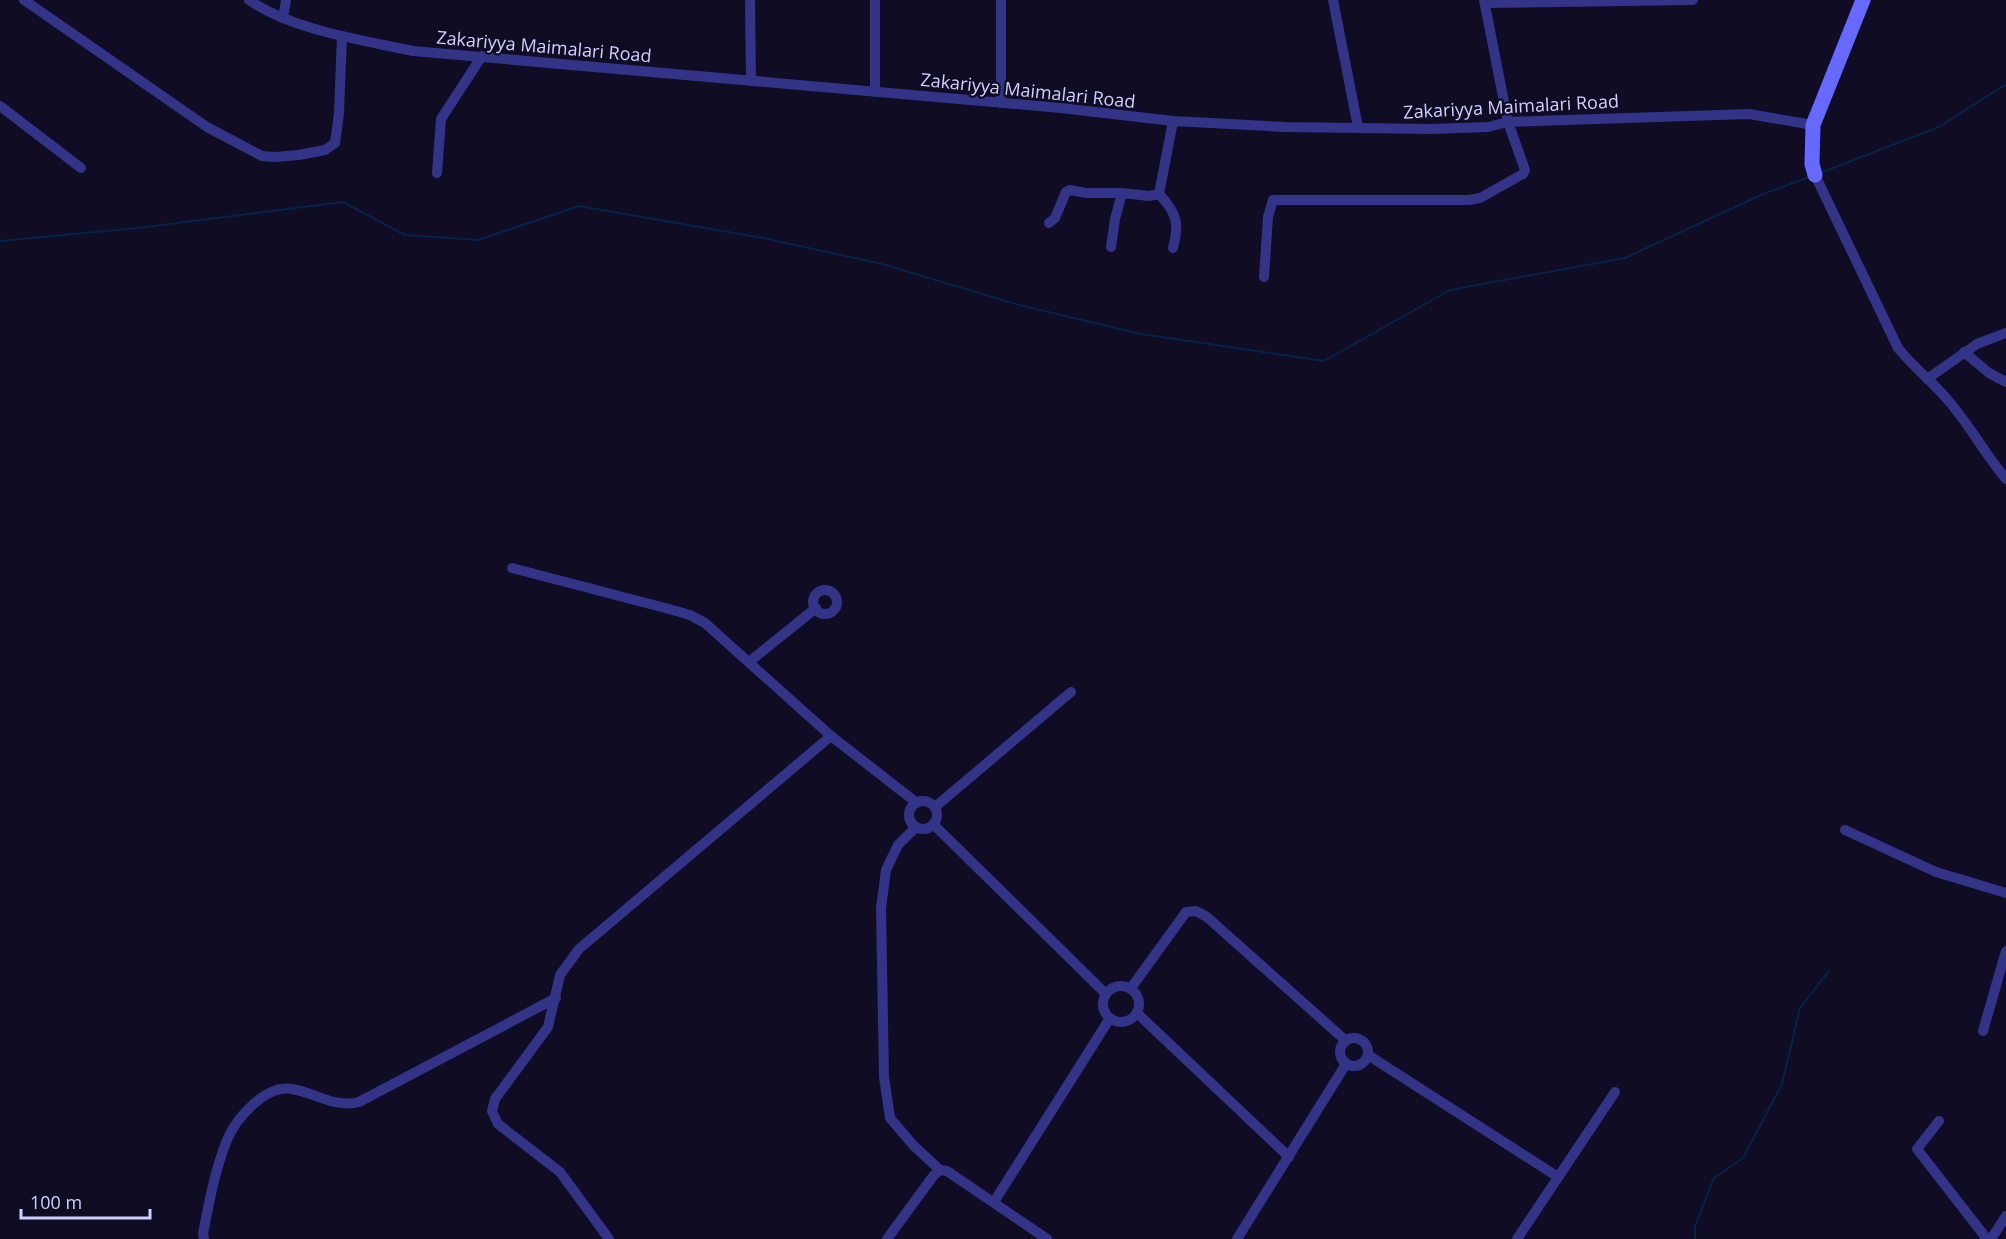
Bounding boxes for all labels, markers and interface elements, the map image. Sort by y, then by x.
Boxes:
street label: Zakariyya Maimalari Road [435,25,653,67]
street label: Zakariyya Maimalari Road [919,67,1137,113]
street label: Zakariyya Maimalari Road [1403,88,1619,124]
scale bar [21,1182,150,1220]
text: 100 m [30,1190,82,1214]

